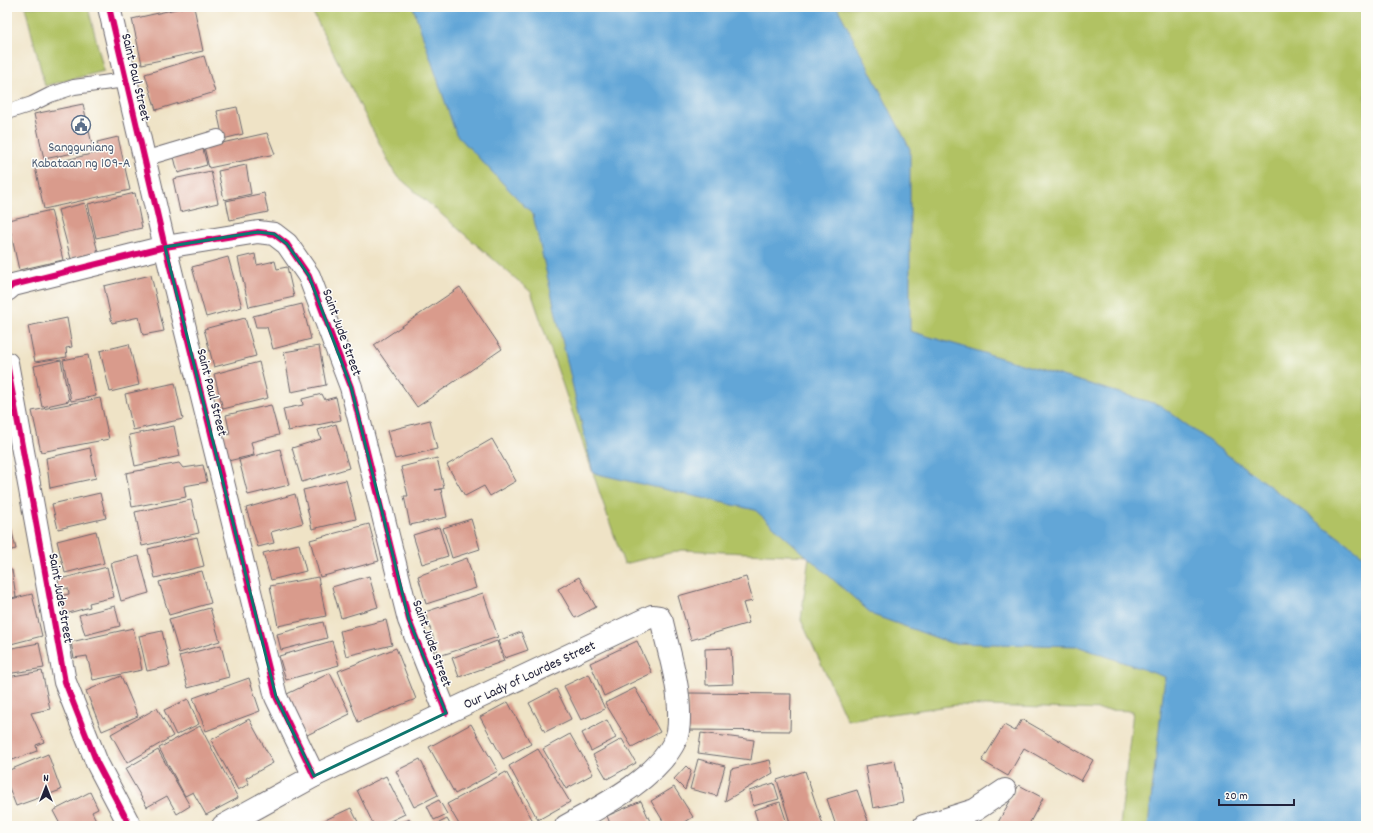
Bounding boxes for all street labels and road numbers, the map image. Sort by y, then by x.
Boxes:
street label: Saint Paul Street [115,32,155,123]
street label: Saint Jude Street [316,286,366,379]
street label: Saint Paul Street [191,347,232,438]
street label: Saint Jude Street [42,552,78,645]
street label: Saint Jude Street [406,597,456,690]
street label: Our Lady of Lourdes Street [461,636,599,715]

